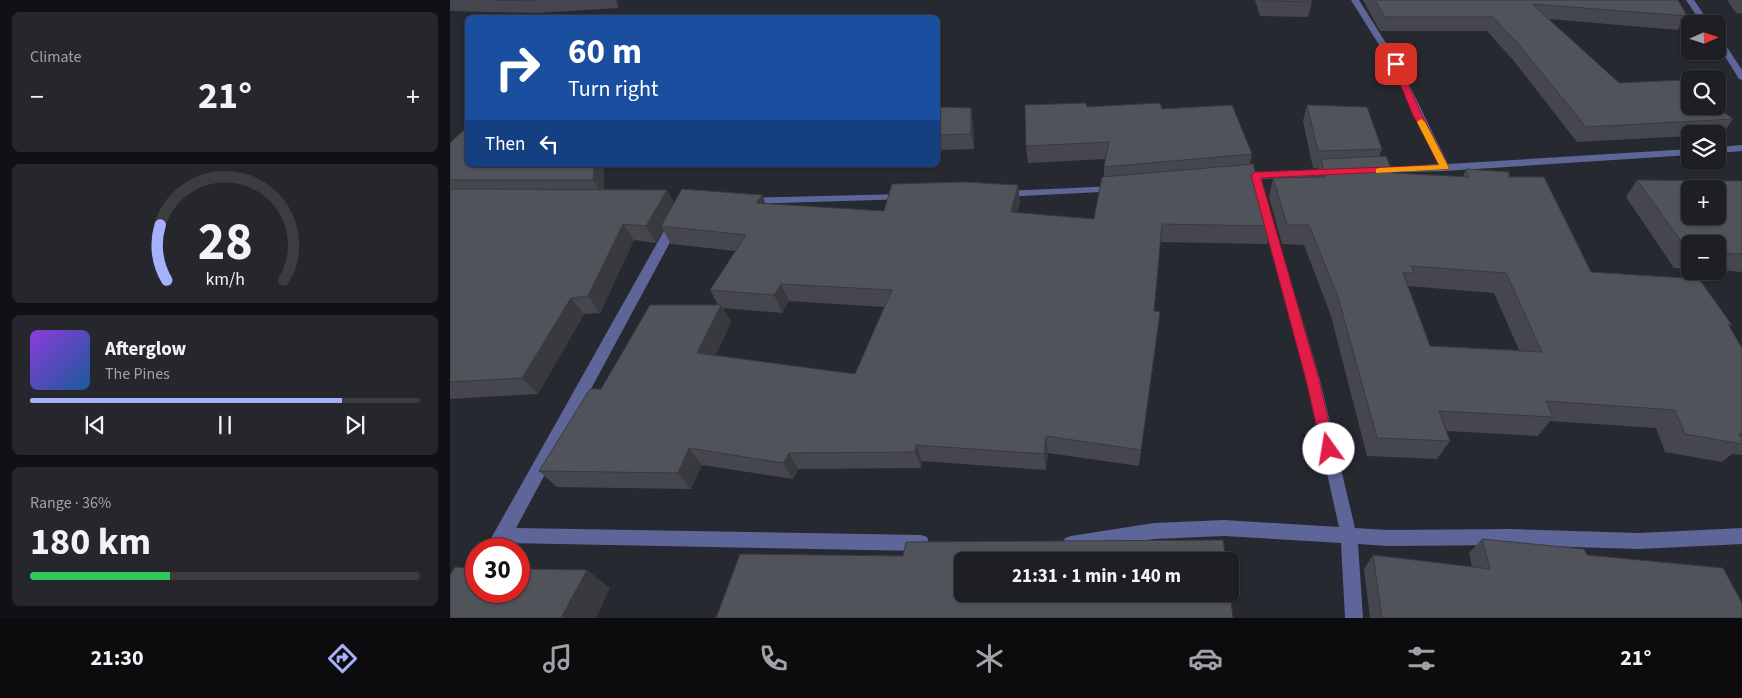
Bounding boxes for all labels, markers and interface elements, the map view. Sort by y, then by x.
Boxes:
north arrow [1681,15,1726,60]
map controls [1681,15,1726,280]
text: 60 m [568,27,642,77]
icon: right [485,35,550,100]
pin [1375,43,1417,85]
text: Climate [30,46,81,68]
icon: arrive [1382,50,1410,78]
text: 21° [198,69,252,123]
button: search [1681,70,1726,115]
text: Turn right [568,73,658,105]
text: − [30,77,44,117]
text: + [406,77,420,117]
button: layers [1681,125,1726,170]
icon: left [535,130,563,158]
text: Then [485,131,525,158]
button: + [1681,180,1726,225]
text: 28 [198,206,252,280]
button: − [1681,235,1726,280]
text: km/h [205,267,245,292]
text: Afterglow [105,336,186,363]
text: The Pines [105,363,170,385]
icon: previous [81,411,109,439]
icon: pause [211,411,239,439]
icon: next [341,411,369,439]
position arrow [1302,422,1354,474]
text: Range · 36% [30,492,111,514]
text: 180 km [30,515,151,569]
speed limit sign: 30 [465,538,530,603]
text: 21:31 · 1 min · 140 m [1012,563,1181,590]
icon: directions [325,641,360,676]
icon: music [540,641,575,676]
icon: phone [756,641,791,676]
icon: climate [972,641,1007,676]
icon: car [1188,641,1223,676]
icon: filters [1404,641,1439,676]
text: 21:30 [90,642,144,674]
text: 21° [1620,642,1651,674]

